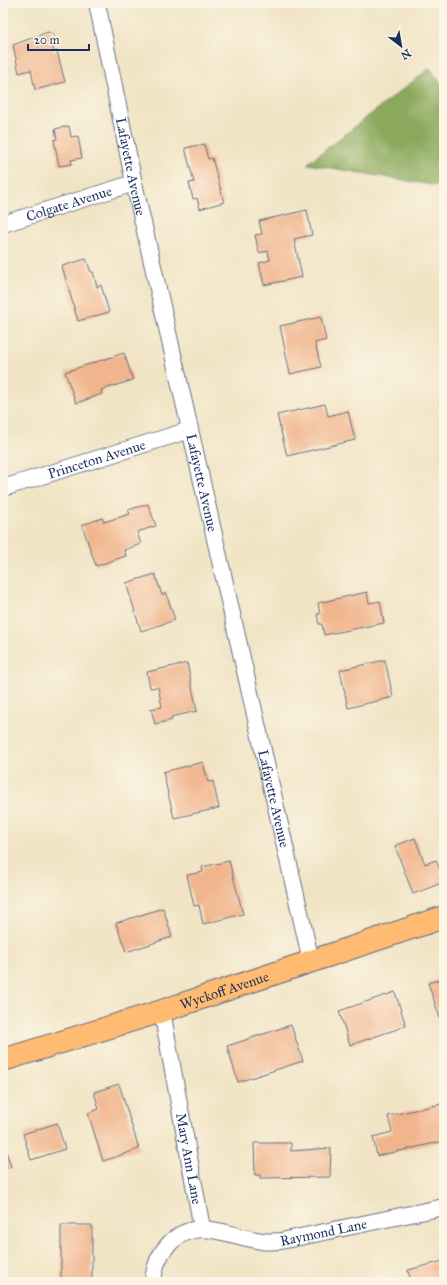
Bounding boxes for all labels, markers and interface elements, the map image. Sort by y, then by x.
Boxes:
scale bar [28,26,89,52]
north arrow [381,26,421,66]
text: 20 m [34,33,60,47]
text: N [398,46,413,62]
street label: Lafayette Avenue [112,116,150,217]
street label: Colgate Avenue [24,182,114,225]
street label: Lafayette Avenue [183,432,222,533]
street label: Princeton Avenue [46,436,148,482]
street label: Lafayette Avenue [255,748,293,849]
street label: Wyckoff Avenue [178,968,271,1013]
street label: Mary Ann Lane [172,1111,206,1206]
street label: Raymond Lane [278,1215,369,1249]

